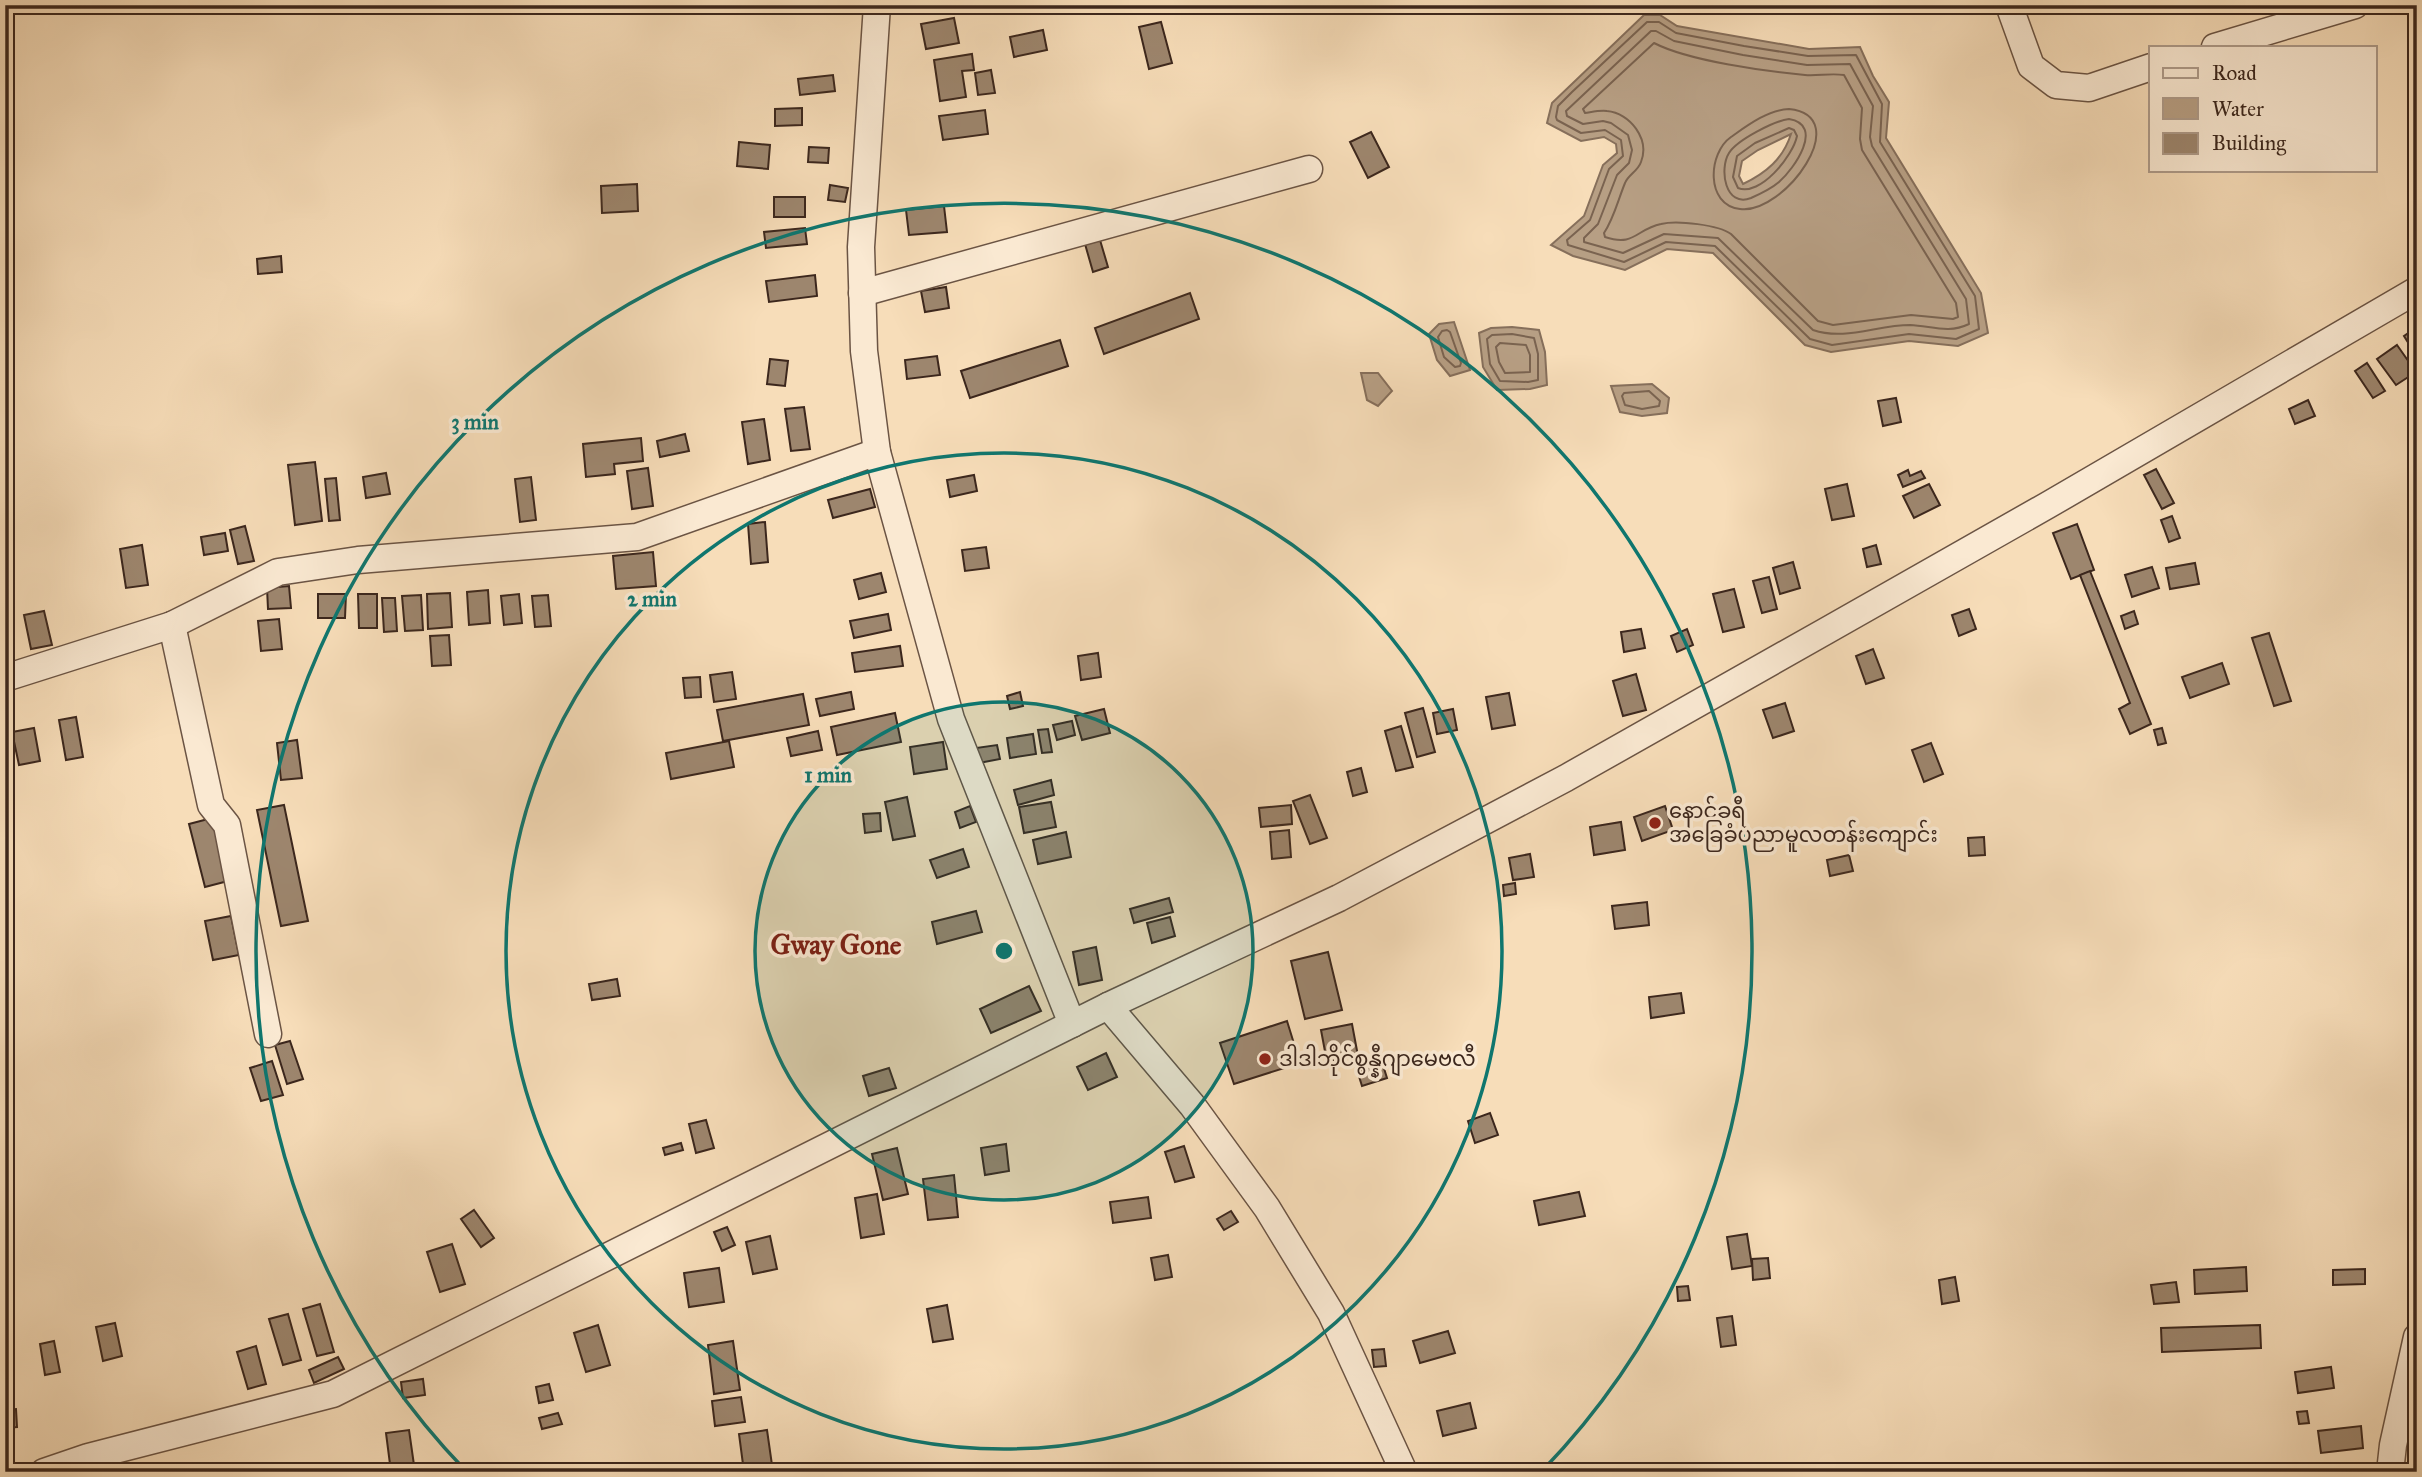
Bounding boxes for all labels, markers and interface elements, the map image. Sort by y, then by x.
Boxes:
legend [2149,46,2376,172]
text: Road [2212,60,2257,86]
text: Water [2212,96,2264,122]
text: Building [2212,130,2286,156]
text: 3 min [451,409,499,435]
text: 2 min [627,586,677,612]
text: 1 min [804,762,852,788]
place label: နောင်ခရီ အခြေခံပညာမူလတန်းကျောင်း [1669,795,1938,853]
marker: နောင်ခရီ အခြေခံပညာမူလတန်းကျောင်း [1647,815,1663,831]
district label: Gway Gone [771,927,902,962]
centre of rings [992,939,1016,963]
place label: ဒါဒါဘိုင်စွန္နီဂျာမေဗလီ [1279,1043,1476,1078]
marker: ဒါဒါဘိုင်စွန္နီဂျာမေဗလီ [1257,1051,1273,1067]

